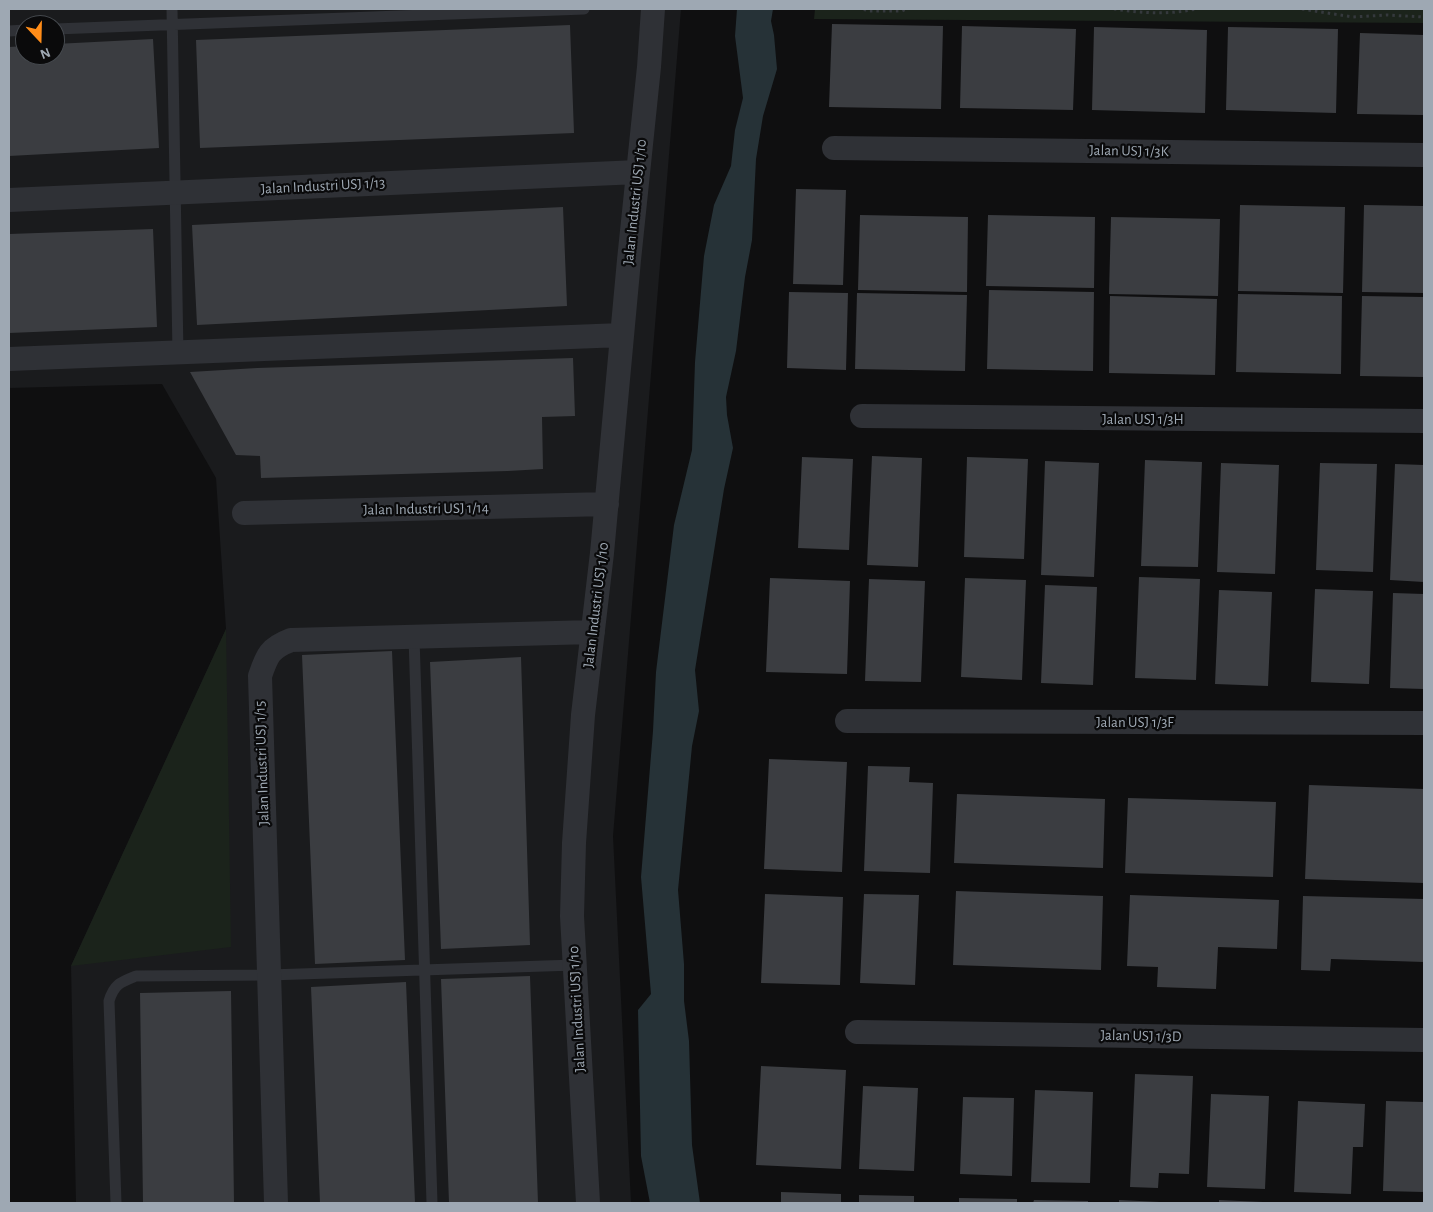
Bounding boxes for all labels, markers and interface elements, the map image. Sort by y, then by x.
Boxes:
north arrow [15,15,65,65]
text: N [38,45,52,61]
street label: Jalan Industri USJ 1/10 [619,138,651,266]
street label: Jalan USJ 1/3K [1089,141,1169,161]
street label: Jalan Industri USJ 1/13 [260,174,386,198]
street label: Jalan USJ 1/3H [1102,410,1184,428]
street label: Jalan Industri USJ 1/14 [363,499,489,519]
street label: Jalan Industri USJ 1/10 [579,541,613,669]
street label: Jalan Industri USJ 1/15 [251,700,273,826]
street label: Jalan USJ 1/3F [1096,713,1174,731]
street label: Jalan Industri USJ 1/10 [565,945,589,1073]
street label: Jalan USJ 1/3D [1100,1026,1182,1046]

